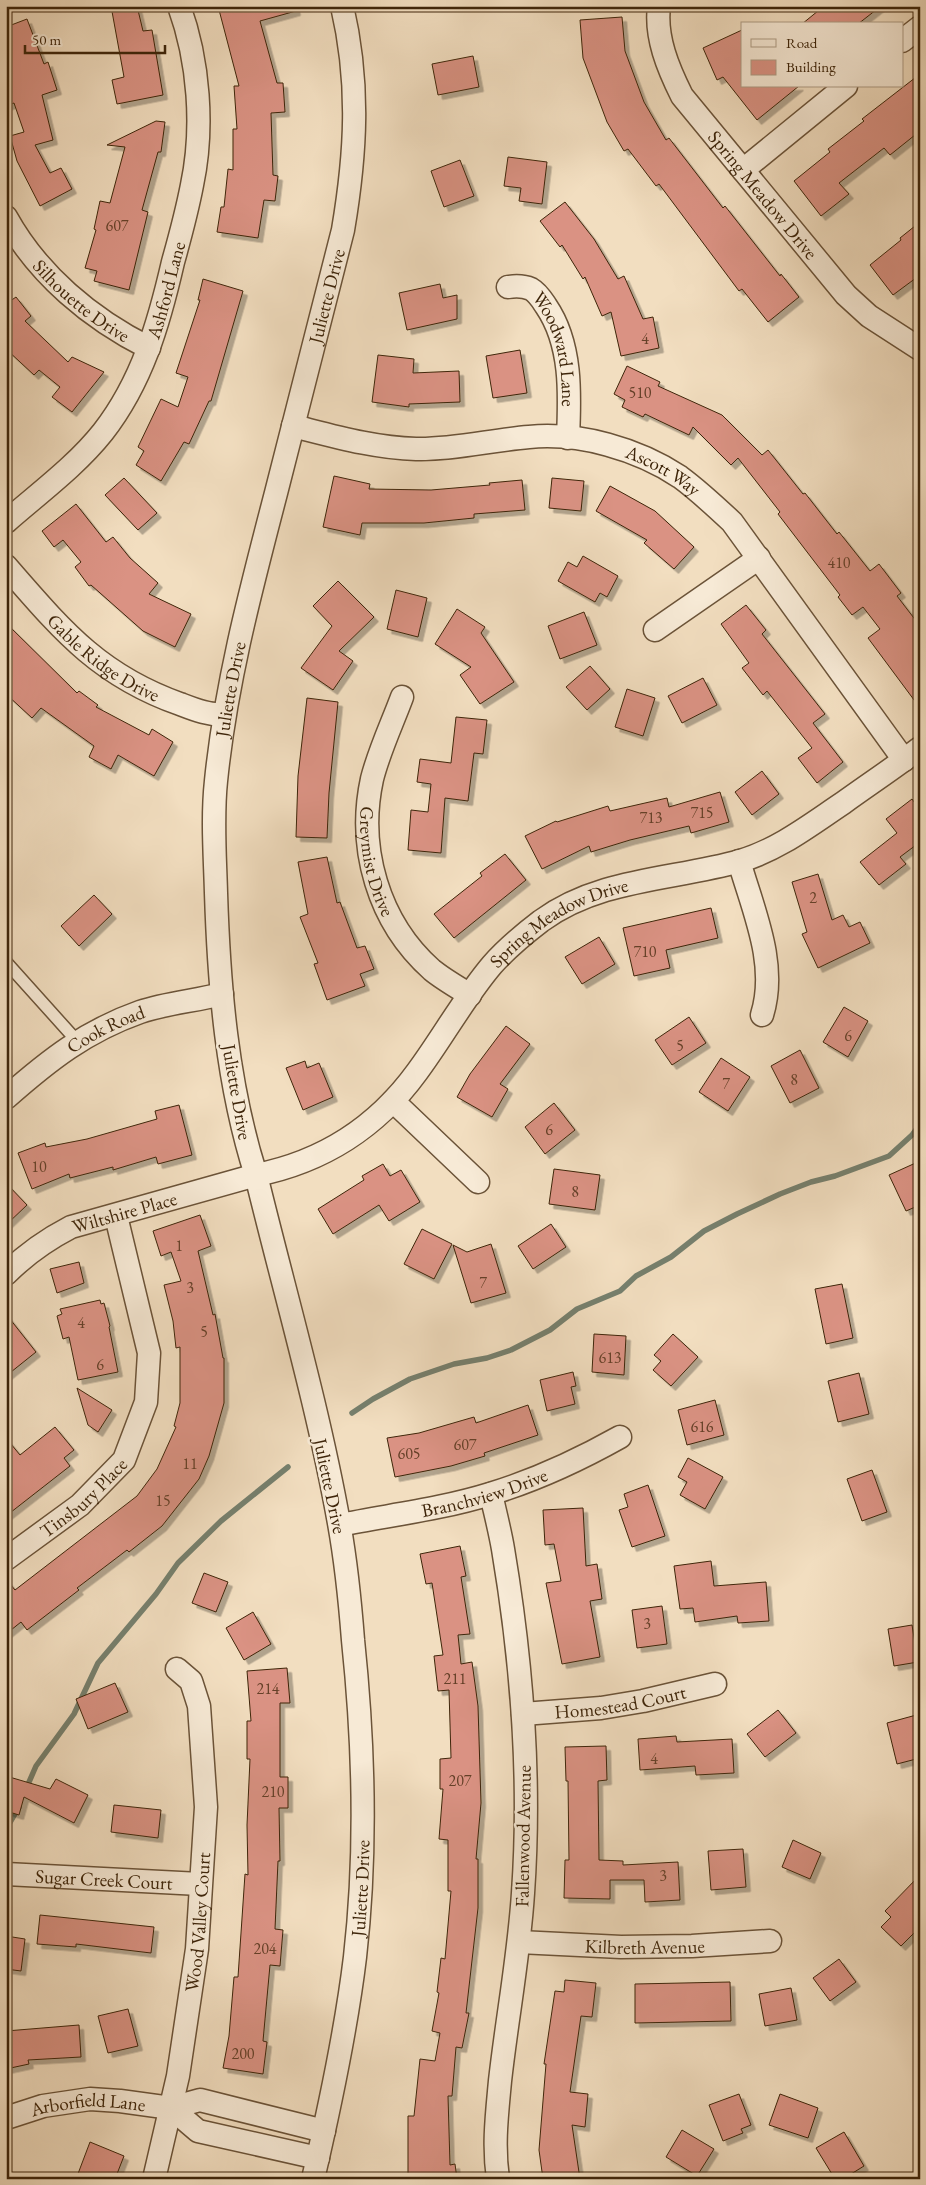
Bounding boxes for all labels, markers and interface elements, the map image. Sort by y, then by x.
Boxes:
scale bar [25,22,165,54]
legend [741,22,904,88]
text: 50 m [32,30,61,49]
text: Road [786,33,818,52]
text: Building [786,57,836,76]
street label: Spring Meadow Drive [703,125,824,264]
house number: 607 [105,215,129,236]
street label: Ashford Lane [140,238,191,343]
street label: Juliette Drive [302,246,350,348]
street label: Silhouette Drive [28,254,135,348]
street label: Woodward Lane [527,286,582,407]
house number: 4 [641,328,649,349]
house number: 510 [628,382,652,403]
street label: Ascott Way [621,439,707,502]
house number: 410 [827,552,851,573]
street label: Gable Ridge Drive [42,608,164,707]
street label: Juliette Drive [209,639,251,741]
house number: 715 [690,802,714,823]
street label: Greymist Drive [355,806,400,920]
house number: 713 [639,807,663,828]
street label: Spring Meadow Drive [483,872,631,973]
house number: 2 [809,887,817,908]
house number: 710 [633,941,657,962]
street label: Cook Road [61,999,148,1059]
house number: 6 [844,1025,852,1046]
house number: 5 [676,1035,684,1056]
street label: Juliette Drive [216,1040,258,1142]
house number: 8 [790,1069,798,1090]
house number: 7 [722,1073,730,1094]
house number: 6 [545,1119,553,1140]
house number: 10 [31,1156,47,1177]
house number: 8 [571,1181,579,1202]
street label: Wiltshire Place [69,1185,180,1239]
house number: 1 [175,1235,183,1256]
house number: 7 [479,1272,487,1293]
house number: 3 [186,1277,194,1298]
house number: 4 [77,1312,85,1333]
house number: 5 [200,1321,208,1342]
house number: 613 [598,1347,622,1368]
house number: 6 [96,1354,104,1375]
house number: 616 [690,1416,714,1437]
street label: Juliette Drive [307,1434,352,1536]
house number: 607 [453,1434,477,1455]
house number: 605 [397,1443,421,1464]
street label: Tinsbury Place [34,1452,132,1543]
house number: 11 [182,1453,198,1474]
street label: Branchview Drive [419,1462,551,1523]
house number: 15 [155,1490,171,1511]
house number: 3 [643,1613,651,1634]
house number: 211 [443,1668,467,1689]
house number: 214 [256,1678,280,1699]
street label: Homestead Court [554,1679,688,1724]
house number: 4 [650,1748,658,1769]
street label: Fallenwood Avenue [509,1765,537,1907]
house number: 207 [448,1770,472,1791]
house number: 210 [261,1781,285,1802]
street label: Juliette Drive [345,1840,375,1940]
street label: Wood Valley Court [178,1851,216,1994]
street label: Sugar Creek Court [35,1863,173,1895]
house number: 3 [659,1865,667,1886]
street label: Kilbreth Avenue [584,1933,706,1960]
house number: 204 [253,1938,277,1959]
house number: 200 [231,2043,255,2064]
street label: Arborfield Lane [26,2086,147,2122]

